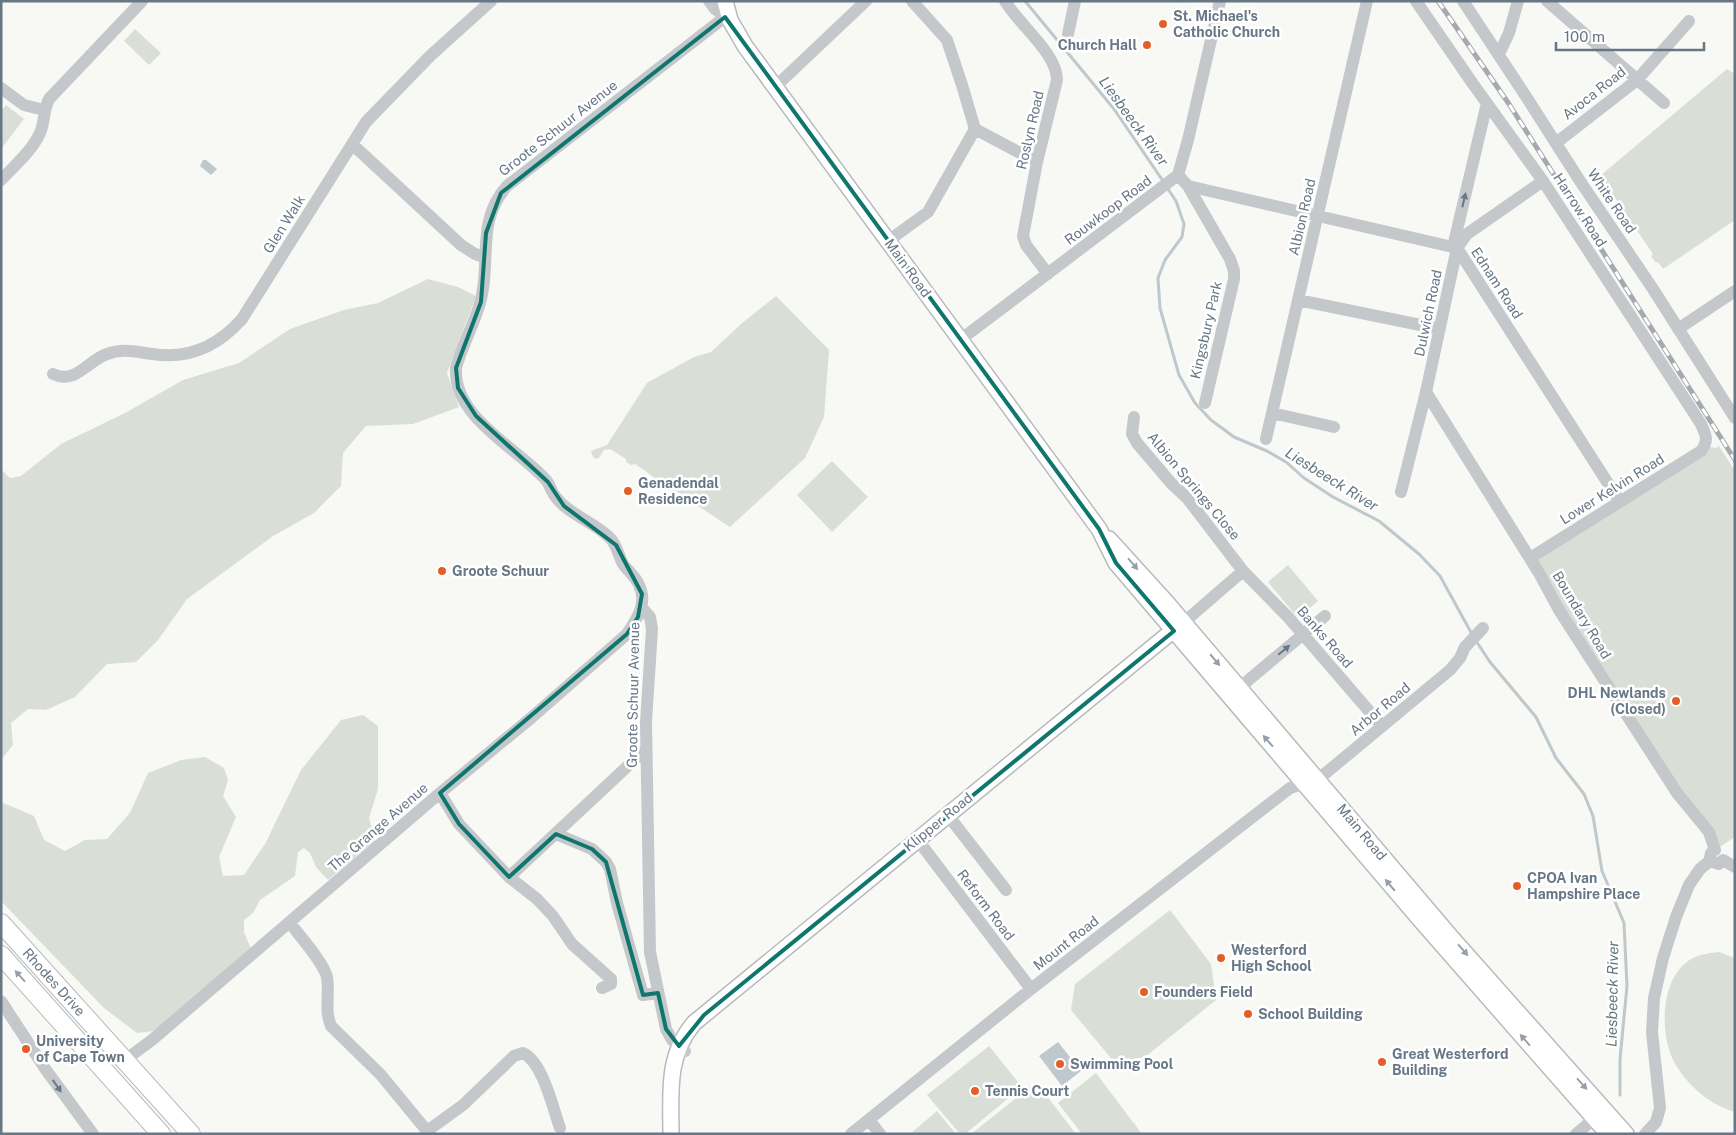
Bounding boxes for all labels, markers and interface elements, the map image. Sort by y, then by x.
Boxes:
place label: St. Michael's Catholic Church [1173,8,1280,40]
marker: St. Michael's Catholic Church [1157,18,1169,30]
scale bar [1556,20,1704,52]
text: 100 m [1564,28,1605,45]
place label: Church Hall [1058,37,1137,53]
marker: Church Hall [1141,39,1153,51]
street label: Avoca Road [1559,63,1629,123]
water label: Liesbeeck River [1096,73,1172,169]
street label: Groote Schuur Avenue [496,77,620,179]
street label: Roslyn Road [1013,89,1047,171]
street label: White Road [1585,166,1639,236]
street label: Harrow Road [1550,170,1610,250]
street label: Rouwkoop Road [1062,172,1154,248]
street label: Albion Road [1285,177,1319,257]
street label: Glen Walk [260,192,308,256]
one-way arrow [1460,192,1468,207]
street label: Main Road [881,236,935,300]
street label: Ednam Road [1468,244,1526,322]
street label: Dulwich Road [1411,268,1445,358]
street label: Kingsbury Park [1187,280,1225,380]
street label: Albion Springs Close [1144,429,1244,543]
water label: Liesbeeck River [1282,444,1382,515]
street label: Lower Kelvin Road [1557,451,1667,527]
place label: Genadendal Residence [638,475,719,507]
marker: Genadendal Residence [622,485,634,497]
one-way arrow [1127,558,1138,570]
place label: Groote Schuur [452,563,549,579]
marker: Groote Schuur [436,565,448,577]
street label: Boundary Road [1550,568,1614,662]
street label: Banks Road [1294,603,1356,671]
street label: Groote Schuur Avenue [624,622,642,768]
one-way arrow [1278,644,1291,655]
one-way arrow [1209,653,1221,665]
street label: Arbor Road [1347,679,1413,739]
place label: DHL Newlands (Closed) [1568,685,1666,717]
marker: DHL Newlands (Closed) [1670,695,1682,707]
one-way arrow [1262,735,1274,747]
street label: The Grange Avenue [325,779,431,875]
street label: Klipper Road [900,789,976,855]
street label: Main Road [1334,801,1390,863]
street label: Reform Road [954,866,1018,944]
place label: CPOA Ivan Hampshire Place [1527,870,1640,902]
one-way arrow [1384,879,1396,891]
marker: CPOA Ivan Hampshire Place [1511,880,1523,892]
street label: Mount Road [1030,913,1102,973]
water label: Liesbeeck River [1603,940,1621,1047]
place label: Westerford High School [1231,942,1312,974]
one-way arrow [1457,944,1469,956]
street label: Rhodes Drive [19,945,89,1019]
marker: Westerford High School [1215,952,1227,964]
one-way arrow [15,970,26,983]
place label: Founders Field [1154,984,1253,1000]
marker: Founders Field [1138,986,1150,998]
place label: School Building [1258,1006,1363,1022]
marker: School Building [1242,1008,1254,1020]
place label: University of Cape Town [36,1033,125,1065]
one-way arrow [1519,1035,1531,1047]
marker: University of Cape Town [20,1043,32,1055]
place label: Great Westerford Building [1392,1046,1509,1078]
place label: Swimming Pool [1070,1056,1174,1072]
marker: Great Westerford Building [1376,1056,1388,1068]
marker: Swimming Pool [1054,1058,1066,1070]
one-way arrow [1576,1077,1588,1089]
one-way arrow [52,1079,62,1093]
place label: Tennis Court [985,1083,1070,1099]
marker: Tennis Court [969,1085,981,1097]

